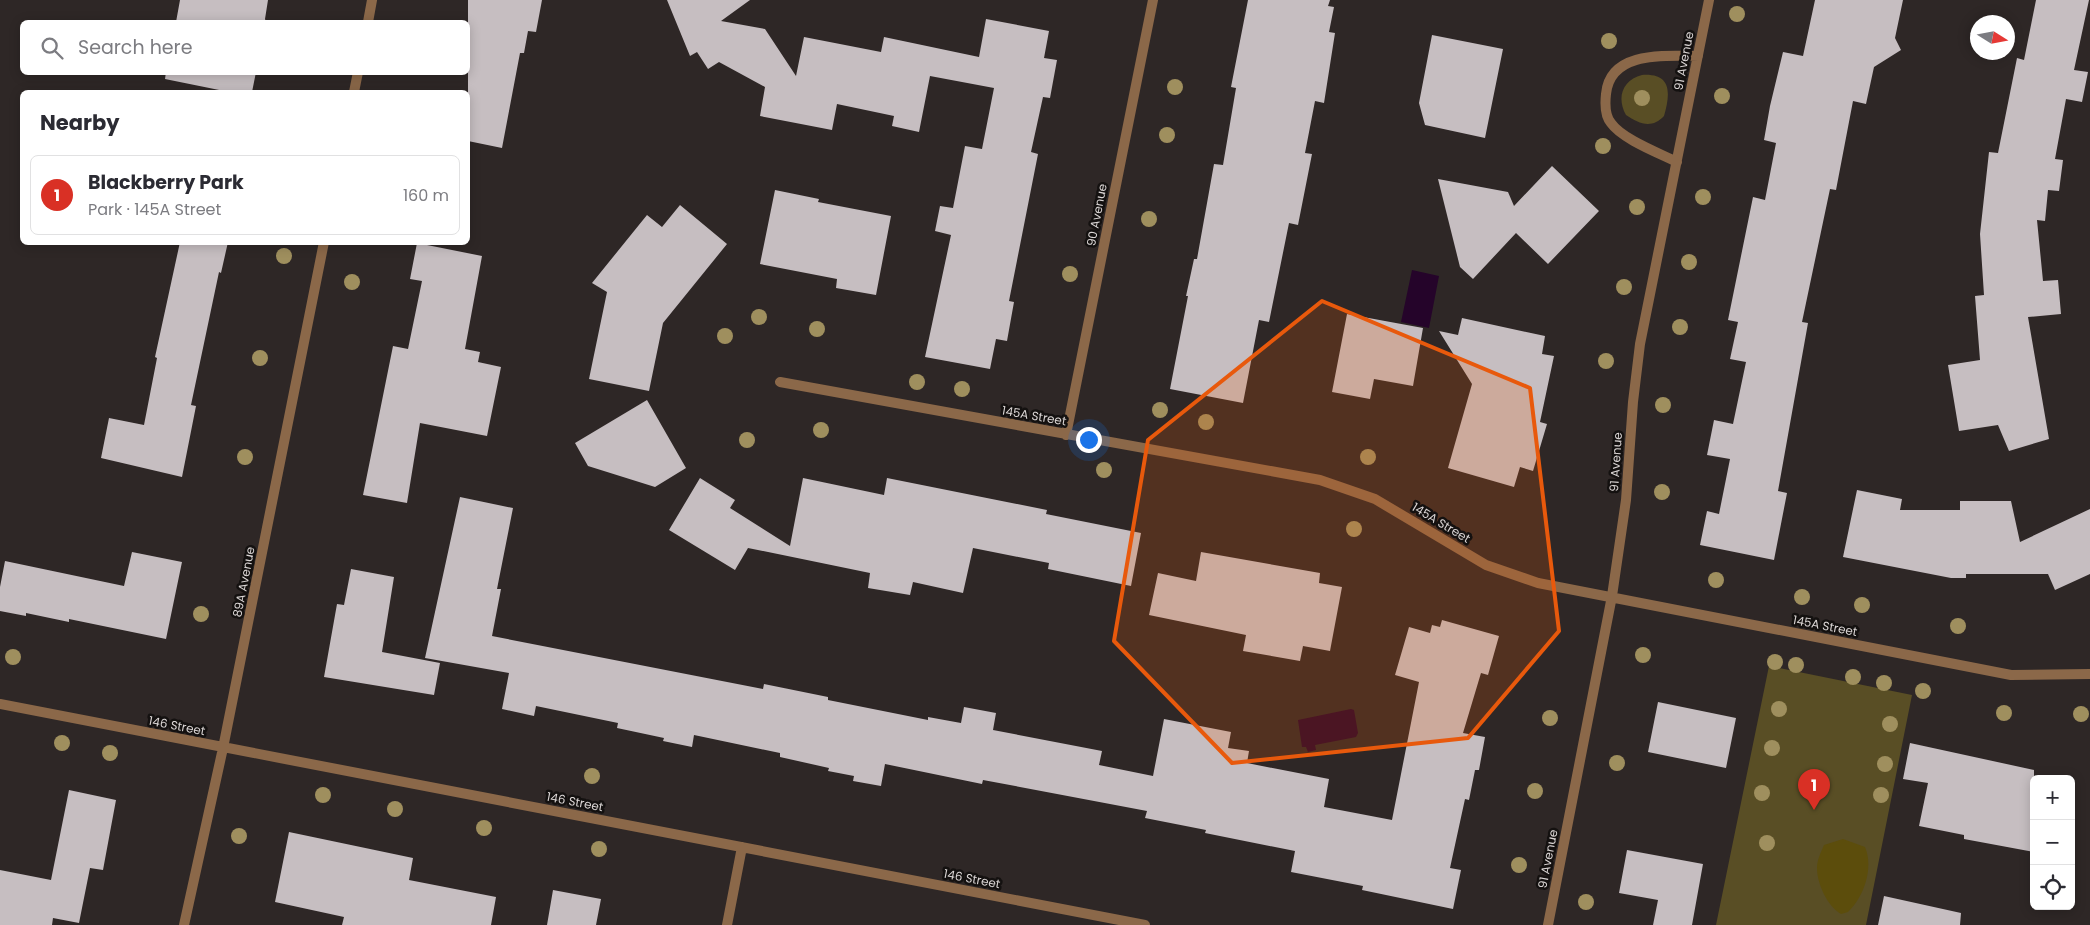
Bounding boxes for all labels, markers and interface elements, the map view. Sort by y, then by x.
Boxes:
north arrow [1970,15,2015,60]
search box [20,20,470,75]
street label: 91 Avenue [1669,30,1698,92]
icon: search [38,34,66,62]
text: Search here [78,34,192,61]
text: Nearby [40,108,120,137]
text: Blackberry Park [88,169,244,196]
street label: 90 Avenue [1082,182,1111,248]
text: 1 [54,184,60,207]
text: 160 m [403,184,449,207]
text: Park · 145A Street [88,198,221,221]
street label: 145A Street [1000,401,1068,430]
your location [1076,427,1102,453]
street label: 91 Avenue [1605,432,1626,492]
street label: 145A Street [1409,498,1474,547]
street label: 89A Avenue [228,545,259,619]
street label: 145A Street [1791,611,1859,640]
street label: 146 Street [147,712,207,739]
pin: 1 [1798,769,1830,810]
map controls [2030,775,2075,910]
button: + [2030,775,2075,820]
street label: 146 Street [545,788,605,815]
button: − [2030,820,2075,865]
street label: 91 Avenue [1533,828,1562,890]
street label: 146 Street [942,865,1002,892]
button: locate [2030,865,2075,910]

